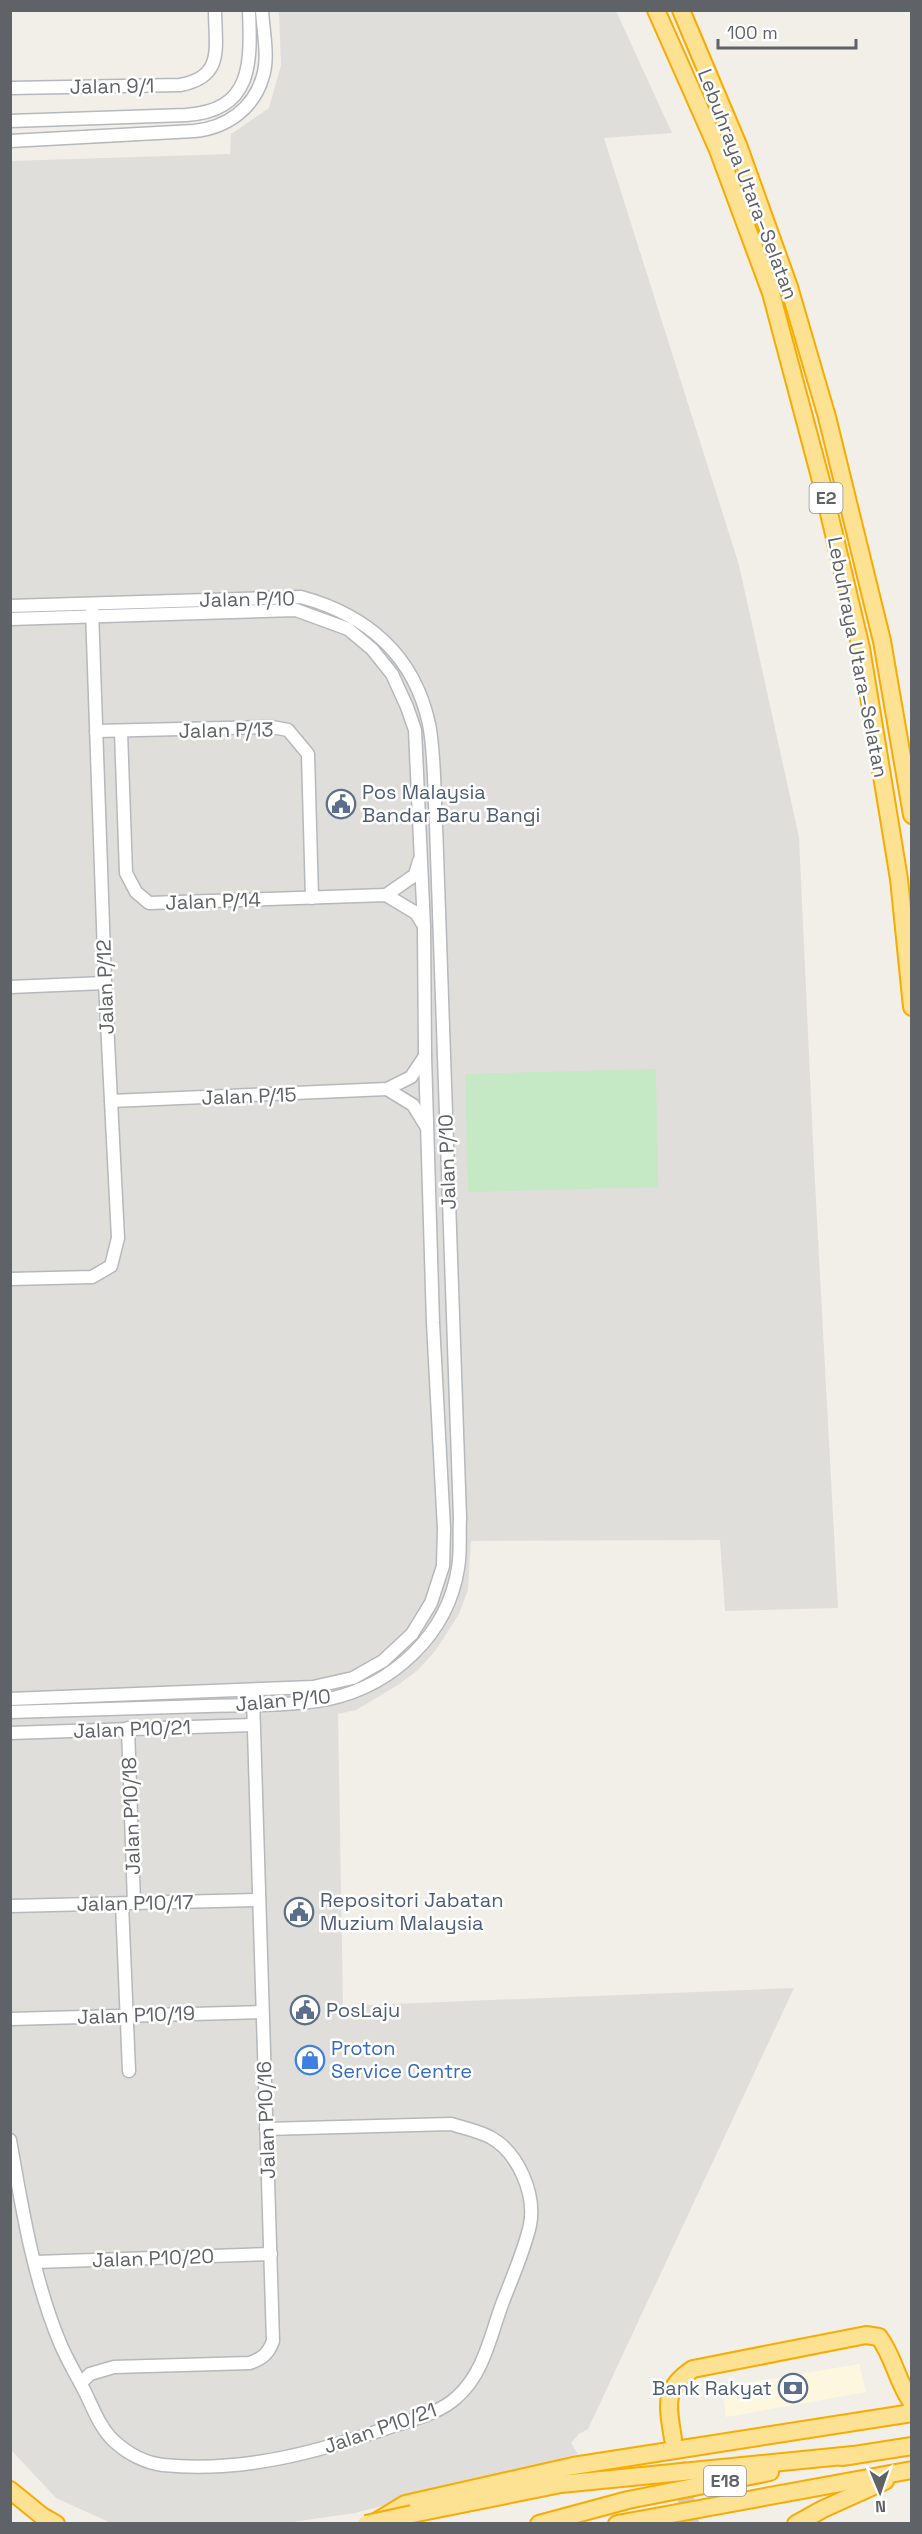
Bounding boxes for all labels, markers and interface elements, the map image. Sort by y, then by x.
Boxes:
scale bar [718,12,856,50]
text: 100 m [727,21,778,44]
street label: Lebuhraya Utara–Selatan [692,65,804,303]
street label: Jalan 9/1 [69,72,155,100]
road number: E2 [810,483,842,513]
street label: Lebuhraya Utara–Selatan [822,534,894,780]
street label: Jalan P/10 [199,585,295,613]
street label: Jalan P/13 [178,716,274,744]
place label: Pos Malaysia Bandar Baru Bangi [362,779,540,828]
public building icon: Pos Malaysia Bandar Baru Bangi [325,788,357,820]
street label: Jalan P/14 [165,886,261,916]
street label: Jalan P/12 [90,939,120,1035]
street label: Jalan P/15 [201,1081,297,1111]
street label: Jalan P/10 [432,1114,462,1210]
street label: Jalan P/10 [234,1683,332,1717]
street label: Jalan P10/21 [73,1714,191,1744]
street label: Jalan P10/18 [116,1757,146,1875]
place label: Repositori Jabatan Muzium Malaysia [320,1887,503,1936]
street label: Jalan P10/17 [76,1889,194,1917]
public building icon: Repositori Jabatan Muzium Malaysia [283,1896,315,1928]
public building icon: PosLaju [289,1994,321,2026]
place label: PosLaju [326,1997,400,2023]
street label: Jalan P10/19 [77,2000,195,2030]
place label: Proton Service Centre [331,2035,472,2084]
shop icon: Proton Service Centre [294,2044,326,2076]
street label: Jalan P10/16 [251,2061,281,2179]
street label: Jalan P10/20 [92,2243,214,2273]
bank icon: Bank Rakyat [777,2372,809,2404]
place label: Bank Rakyat [652,2375,772,2401]
street label: Jalan P10/21 [320,2397,440,2459]
north arrow [850,2462,910,2522]
road number: E18 [704,2466,746,2496]
text: N [875,2496,886,2517]

